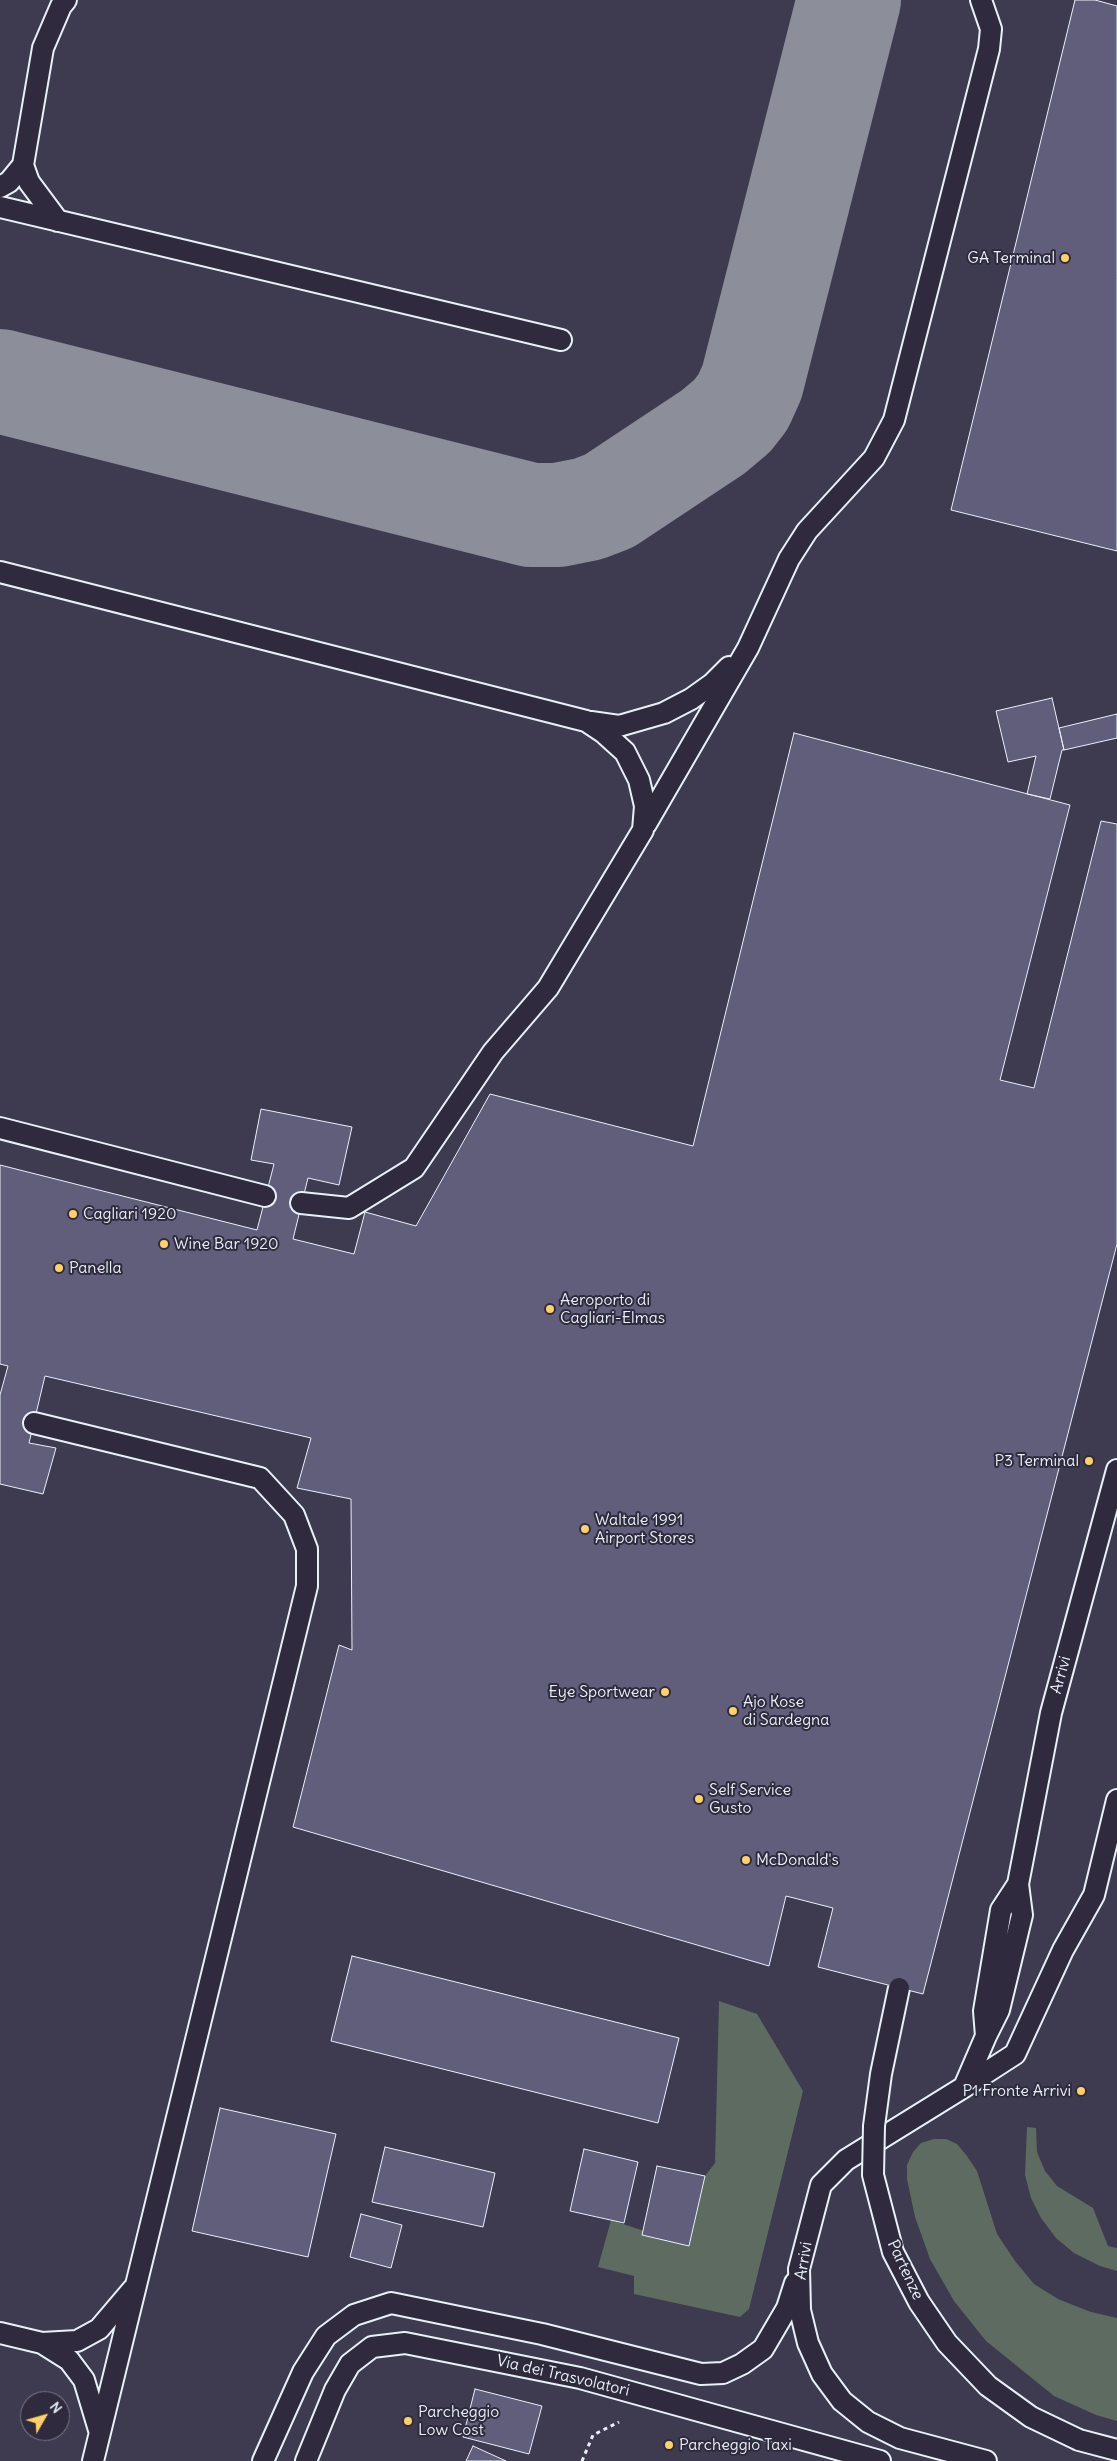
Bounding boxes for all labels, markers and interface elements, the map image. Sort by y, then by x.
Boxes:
place label: GA Terminal [967,248,1055,268]
marker: GA Terminal [1059,252,1071,264]
place label: Cagliari 1920 [83,1204,176,1224]
marker: Cagliari 1920 [67,1208,79,1220]
place label: Wine Bar 1920 [174,1234,279,1254]
marker: Wine Bar 1920 [158,1238,170,1250]
place label: Panella [69,1258,122,1278]
marker: Panella [53,1262,65,1274]
place label: Aeroporto di Cagliari-Elmas [560,1290,665,1328]
marker: Aeroporto di Cagliari-Elmas [544,1303,556,1315]
place label: P3 Terminal [994,1451,1079,1471]
marker: P3 Terminal [1083,1455,1095,1467]
place label: Waltale 1991 Airport Stores [595,1510,694,1548]
marker: Waltale 1991 Airport Stores [579,1523,591,1535]
street label: Arrivi [1047,1654,1075,1696]
place label: Eye Sportwear [549,1682,655,1702]
marker: Eye Sportwear [659,1686,671,1698]
place label: Ajo Kose di Sardegna [743,1692,829,1730]
marker: Ajo Kose di Sardegna [727,1705,739,1717]
place label: Self Service Gusto [709,1780,791,1818]
marker: Self Service Gusto [693,1793,705,1805]
place label: McDonald's [756,1850,839,1870]
marker: McDonald's [740,1854,752,1866]
place label: P1 Fronte Arrivi [962,2081,1071,2101]
marker: P1 Fronte Arrivi [1075,2085,1087,2097]
street label: Partenze [883,2237,927,2303]
street label: Arrivi [792,2241,816,2281]
street label: Via dei Trasvolatori [495,2351,631,2401]
north arrow [20,2391,70,2441]
text: N [46,2398,66,2417]
place label: Parcheggio Low Cost [418,2402,499,2440]
marker: Parcheggio Low Cost [402,2415,414,2427]
place label: Parcheggio Taxi [679,2435,792,2455]
marker: Parcheggio Taxi [663,2439,675,2451]

